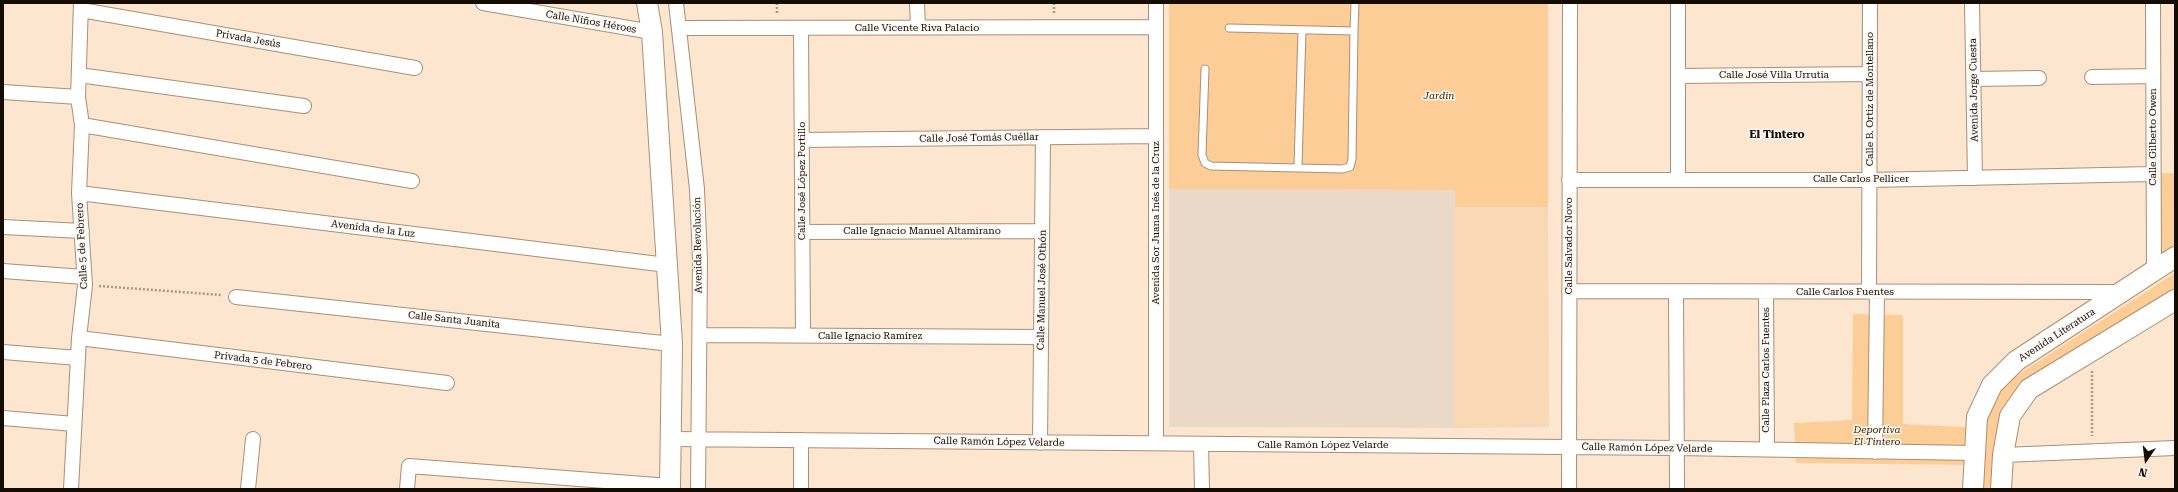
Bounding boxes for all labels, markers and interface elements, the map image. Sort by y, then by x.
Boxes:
street label: Calle Niños Héroes [545,8,637,36]
street label: Calle Vicente Riva Palacio [855,22,979,34]
street label: Privada Jesús [215,27,281,51]
street label: Calle B. Ortiz de Montellano [1864,32,1876,166]
street label: Avenida Jorge Cuesta [1967,38,1981,142]
street label: Calle José Villa Urrutia [1719,69,1829,81]
street label: Calle Gilberto Owen [2147,88,2159,186]
park label: Jardin [1424,90,1454,102]
street label: Calle José López Portillo [796,122,808,240]
district label: El Tintero [1749,128,1805,142]
street label: Calle José Tomás Cuéllar [919,131,1039,145]
street label: Avenida Sor Juana Inés de la Cruz [1150,141,1162,305]
street label: Calle Carlos Pellicer [1813,173,1909,185]
street label: Avenida Revolución [691,197,705,293]
street label: Calle Salvador Novo [1563,197,1575,295]
street label: Calle 5 de Febrero [74,203,90,289]
street label: Avenida de la Luz [330,218,416,240]
street label: Calle Ignacio Manuel Altamirano [843,225,1001,237]
street label: Calle Manuel José Othón [1035,230,1049,350]
street label: Calle Carlos Fuentes [1796,286,1894,298]
street label: Avenida Literatura [2016,306,2098,364]
street label: Calle Plaza Carlos Fuentes [1760,307,1772,433]
street label: Calle Santa Juanita [407,309,501,331]
street label: Calle Ignacio Ramírez [818,330,922,342]
street label: Privada 5 de Febrero [213,349,313,373]
park label: Deportiva El Tintero [1854,424,1900,448]
street label: Calle Ramón López Velarde [933,435,1065,449]
street label: Calle Ramón López Velarde [1257,439,1389,451]
north arrow [2126,440,2166,480]
street label: Calle Ramón López Velarde [1581,441,1713,455]
text: N [2137,465,2149,479]

